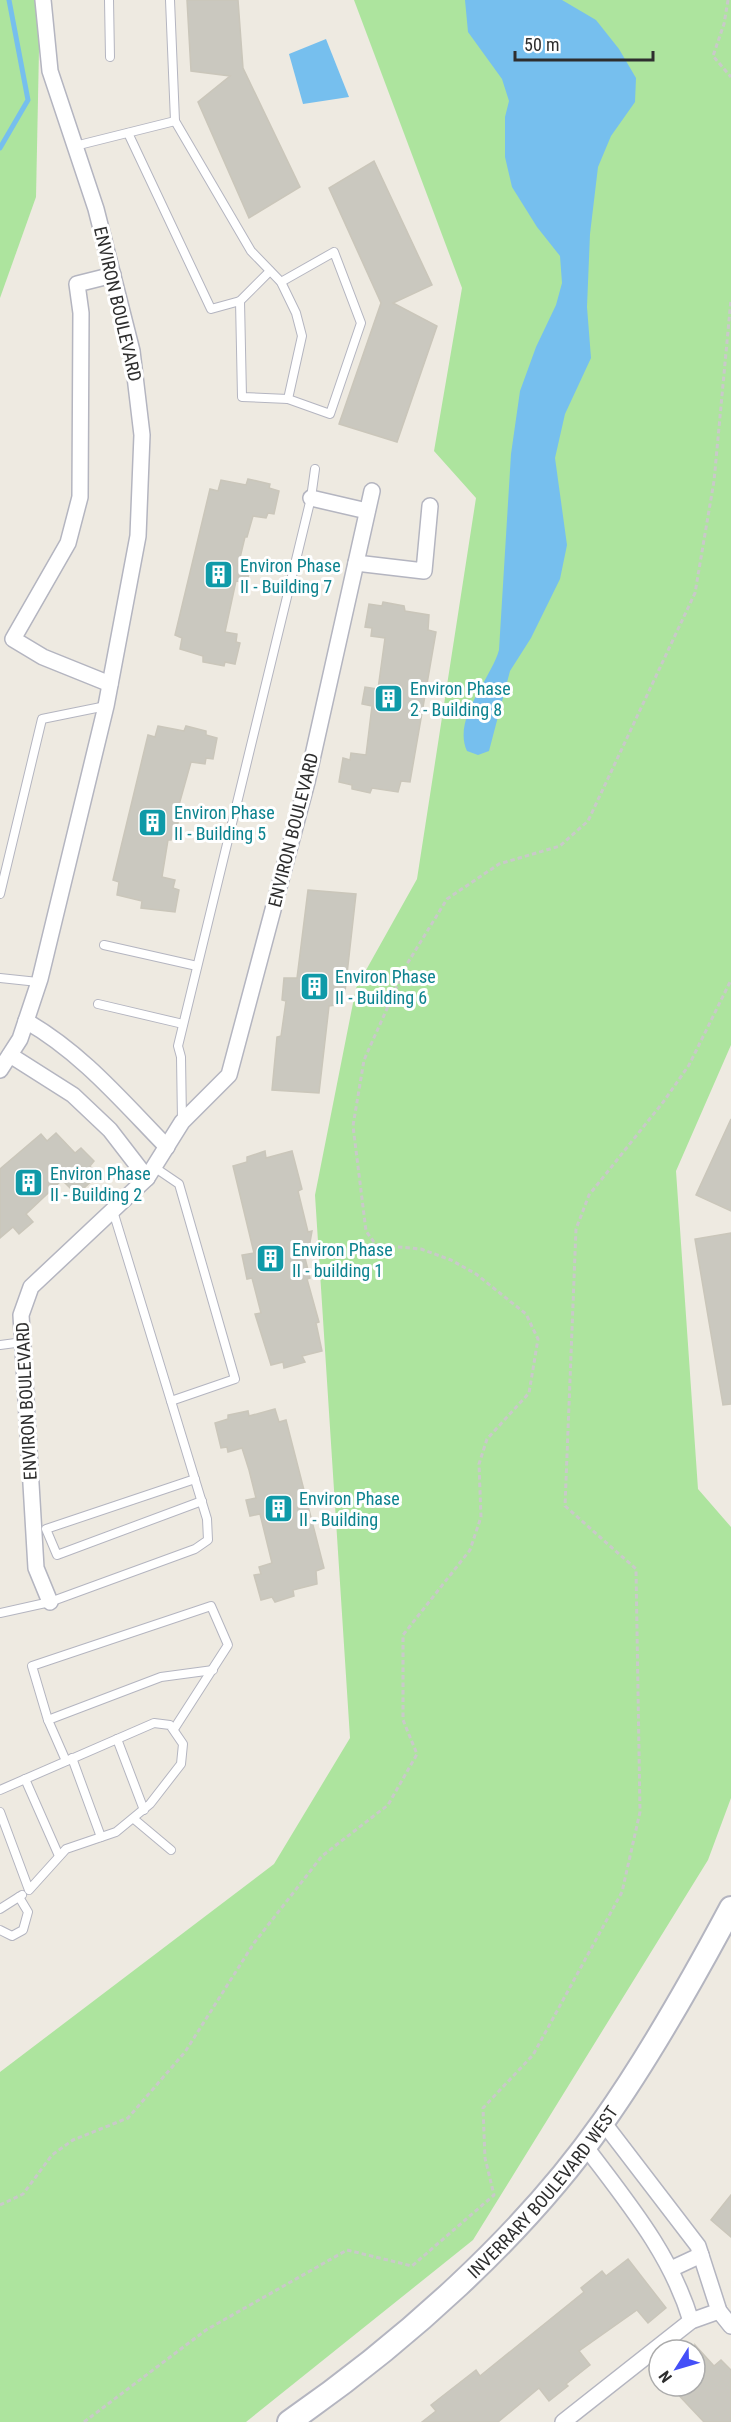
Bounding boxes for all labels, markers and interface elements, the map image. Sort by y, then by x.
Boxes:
scale bar [515,24,653,62]
text: 50 m [524,34,559,55]
street label: ENVIRON BOULEVARD [90,225,146,383]
place label: Environ Phase II - Building 7 [240,555,341,597]
building icon: Environ Phase II - Building 7 [203,559,235,591]
place label: Environ Phase 2 - Building 8 [410,678,511,720]
building icon: Environ Phase 2 - Building 8 [373,682,405,714]
street label: ENVIRON BOULEVARD [264,751,322,909]
place label: Environ Phase II - Building 5 [174,802,275,844]
building icon: Environ Phase II - Building 5 [137,806,169,838]
place label: Environ Phase II - Building 6 [335,966,436,1008]
building icon: Environ Phase II - Building 6 [298,970,330,1002]
place label: Environ Phase II - Building 2 [50,1163,151,1205]
building icon: Environ Phase II - Building 2 [13,1167,45,1199]
place label: Environ Phase II - building 1 [292,1239,393,1281]
building icon: Environ Phase II - building 1 [255,1243,287,1275]
street label: ENVIRON BOULEVARD [11,1321,41,1481]
place label: Environ Phase II - Building [299,1488,400,1530]
building icon: Environ Phase II - Building [262,1492,294,1524]
street label: INVERRARY BOULEVARD WEST [463,2101,622,2282]
north arrow [647,2338,707,2398]
text: N [655,2367,676,2386]

